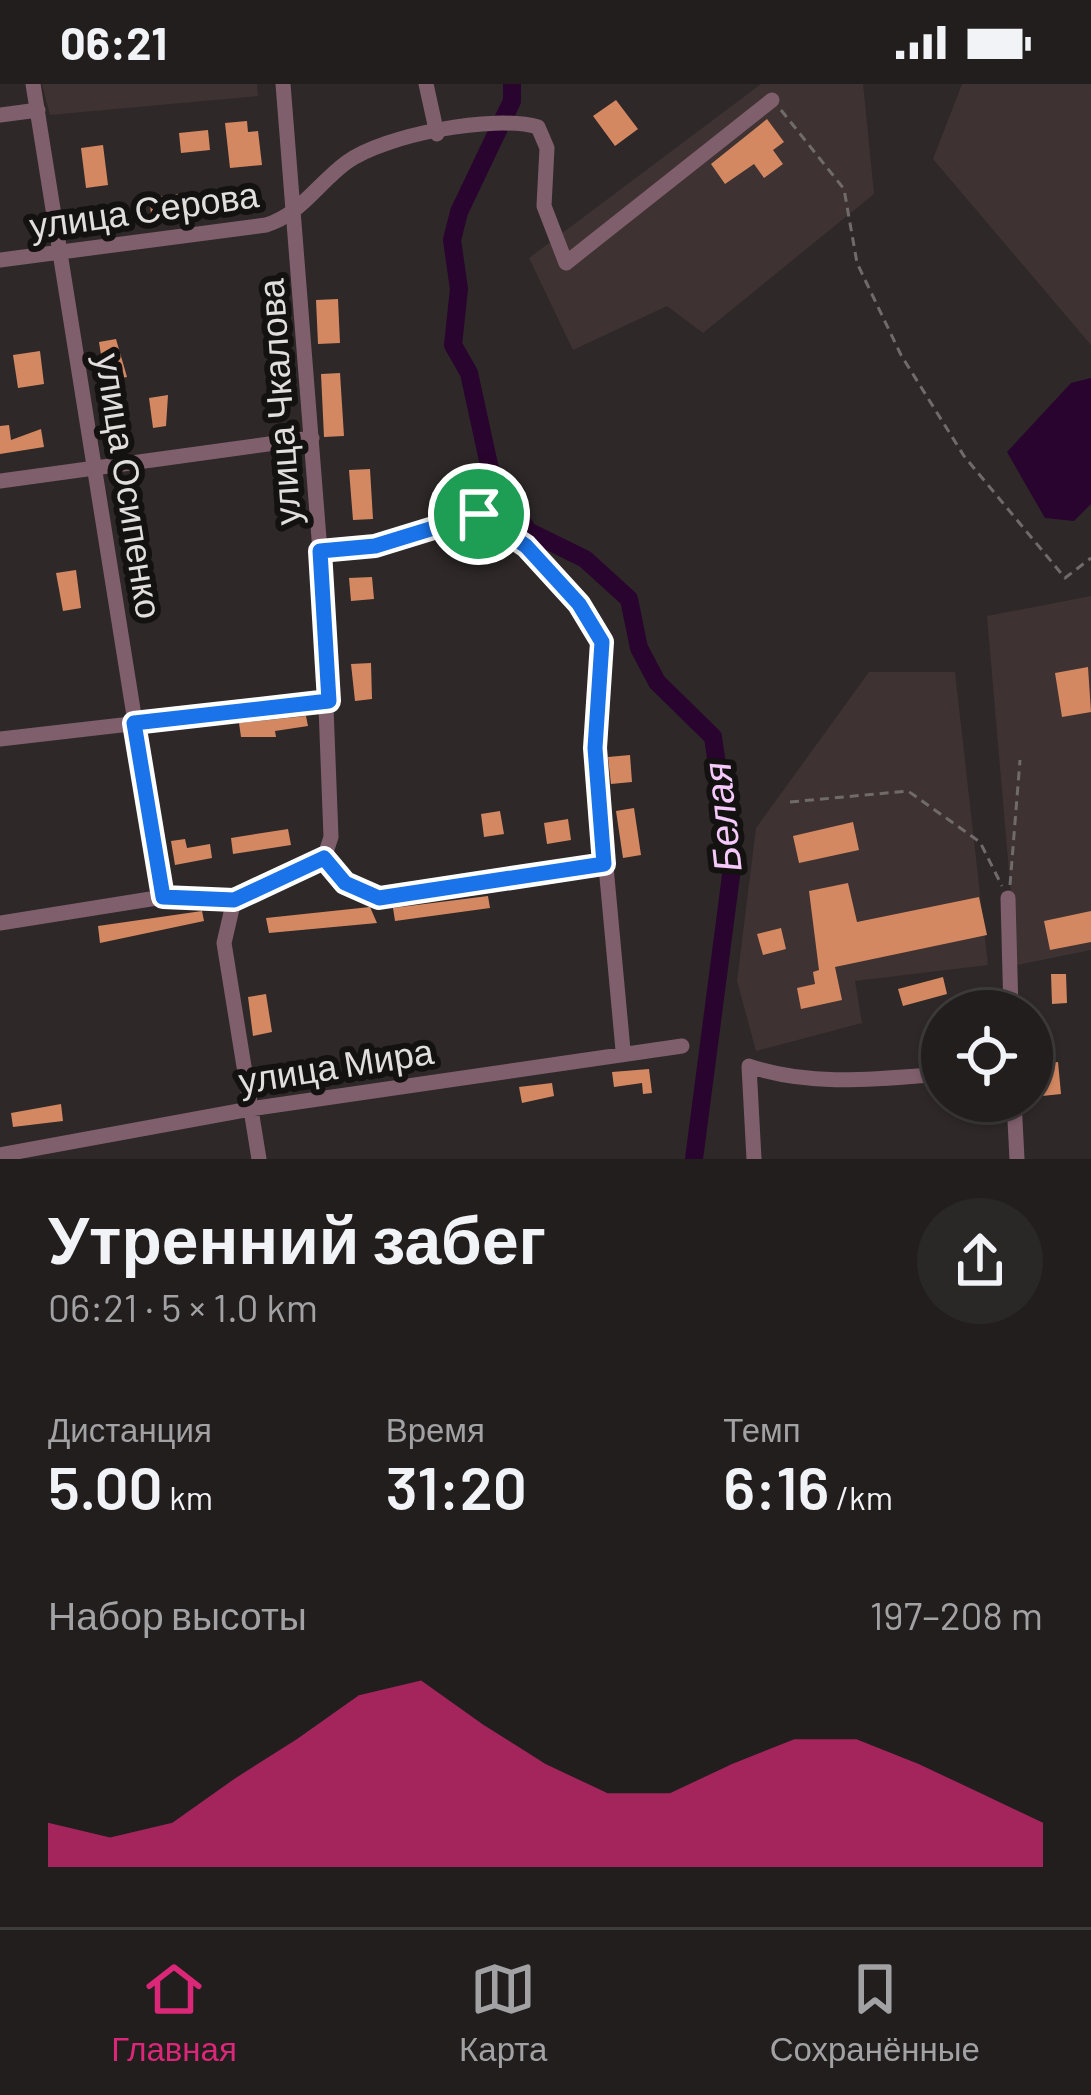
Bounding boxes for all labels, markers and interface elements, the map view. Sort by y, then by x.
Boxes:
text: 06:21 [60,15,167,69]
street label: улица Серова [26,171,262,247]
street label: улица Чкалова [247,276,309,527]
street label: улица Осипенко [87,350,173,622]
pin [428,463,530,565]
icon: arrive [446,481,512,547]
water label: Белая [691,760,750,874]
map controls [921,990,1053,1122]
button: locate [921,990,1053,1122]
street label: улица Мира [235,1028,437,1102]
text: Утренний забег [48,1198,546,1277]
button: share [917,1198,1043,1324]
text: 06:21 · 5 × 1.0 km [48,1283,318,1330]
text: Дистанция [48,1409,212,1449]
text: Время [386,1409,485,1449]
text: Темп [723,1409,801,1449]
text: 5.00 [48,1450,163,1522]
text: 31:20 [386,1450,527,1522]
text: 6:16 [723,1450,829,1522]
text: km [163,1477,213,1517]
text: /km [829,1477,893,1517]
text: Набор высоты [48,1591,307,1638]
text: 197–208 m [870,1591,1043,1638]
tab: Главная [111,1956,237,2069]
tab: Карта [459,1956,547,2069]
tab: Сохранённые [770,1956,980,2069]

